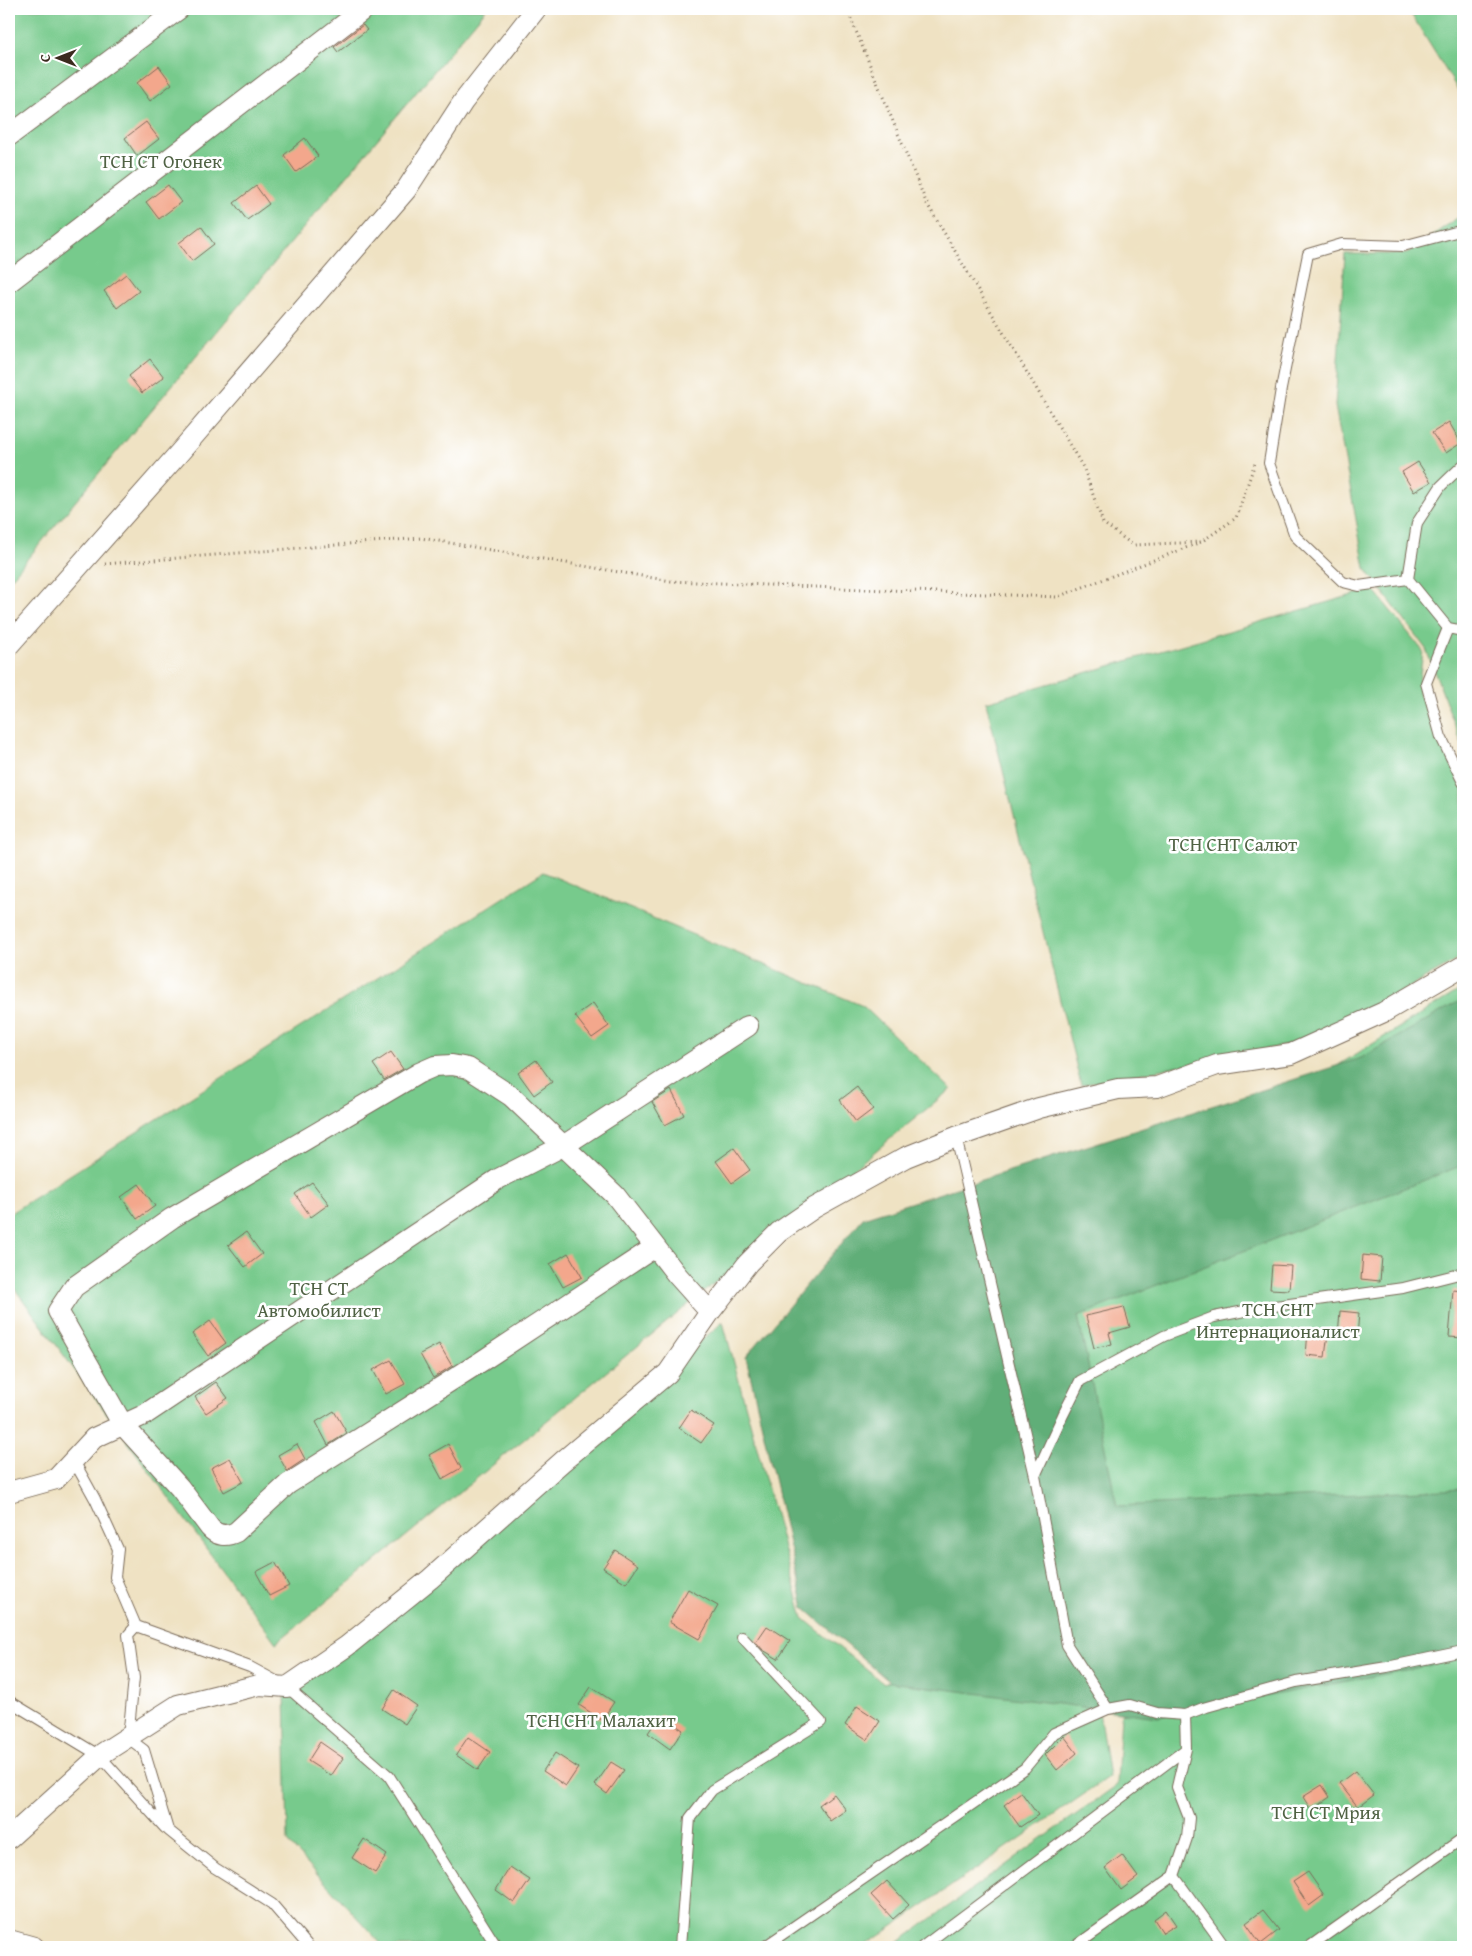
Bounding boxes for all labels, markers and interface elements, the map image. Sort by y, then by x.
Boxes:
north arrow [32,32,82,82]
text: С [35,54,55,62]
park label: ТСН СТ Огонек [100,147,222,175]
park label: ТСН СНТ Салют [1169,830,1298,858]
park label: ТСН СТ Автомобилист [257,1274,381,1324]
park label: ТСН СНТ Интернационалист [1196,1295,1361,1345]
park label: ТСН СНТ Малахит [526,1706,676,1734]
park label: ТСН СТ Мрия [1271,1798,1381,1826]

